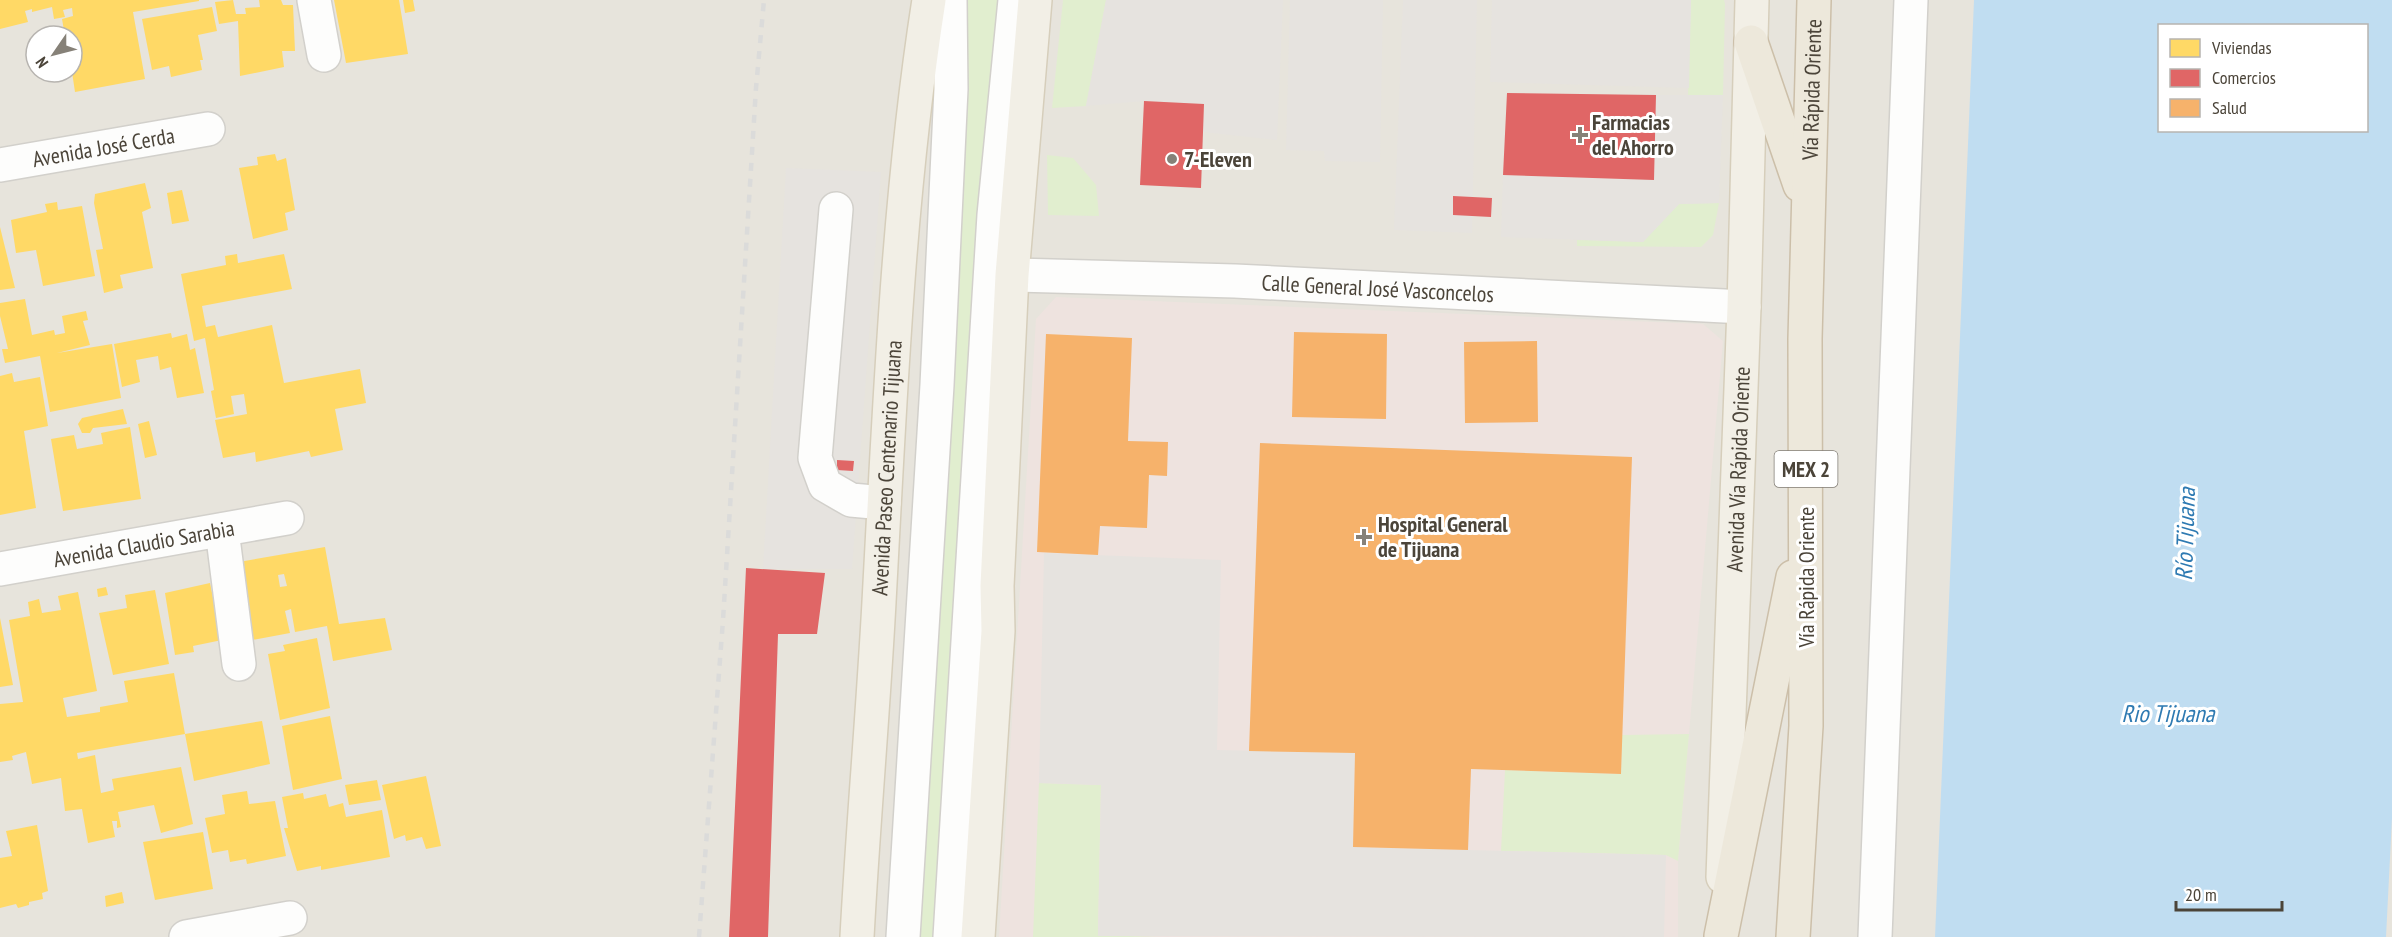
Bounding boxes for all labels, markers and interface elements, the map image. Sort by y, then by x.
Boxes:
street label: Vía Rápida Oriente [1796,19,1827,161]
north arrow [24,24,84,84]
legend [2158,24,2368,132]
text: Viviendas [2211,36,2272,59]
text: N [31,53,52,72]
text: Comercios [2212,66,2276,89]
text: Salud [2212,96,2247,119]
place label: Farmacias del Ahorro [1592,108,1674,161]
street label: Avenida José Cerda [30,121,177,173]
marker: Farmacias del Ahorro [1573,128,1587,142]
place label: 7-Eleven [1184,145,1252,173]
marker: 7-Eleven [1165,152,1179,166]
street label: Calle General José Vasconcelos [1261,268,1494,308]
street label: Avenida Paseo Centenario Tijuana [865,339,908,596]
street label: Avenida Vía Rápida Oriente [1720,366,1756,572]
road number: MEX 2 [1774,451,1838,487]
water label: Río Tijuana [2168,486,2202,581]
street label: Vía Rápida Oriente [1792,507,1820,648]
place label: Hospital General de Tijuana [1378,510,1508,563]
street label: Avenida Claudio Sarabia [51,514,236,573]
marker: Hospital General de Tijuana [1355,528,1373,546]
water label: Rio Tijuana [2122,698,2216,729]
scale bar [2176,874,2282,912]
text: 20 m [2185,883,2217,906]

